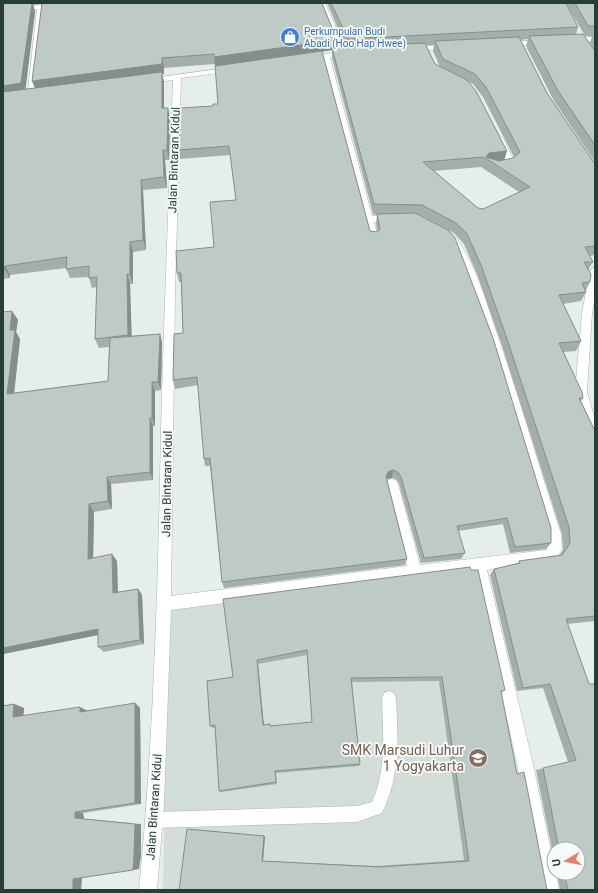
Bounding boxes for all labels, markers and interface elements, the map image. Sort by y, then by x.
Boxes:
shop icon: Perkumpulan Budi Abadi (Hoo Hap Hwee) [279,26,301,48]
place label: Perkumpulan Budi Abadi (Hoo Hap Hwee) [304,26,406,50]
street label: Jalan Bintaran Kidul [165,107,183,213]
street label: Jalan Bintaran Kidul [159,431,175,537]
place label: SMK Marsudi Luhur 1 Yogyakarta [342,742,464,774]
school or university icon: SMK Marsudi Luhur 1 Yogyakarta [467,747,489,769]
street label: Jalan Bintaran Kidul [143,753,165,861]
north arrow [546,841,586,881]
text: U [550,858,564,867]

